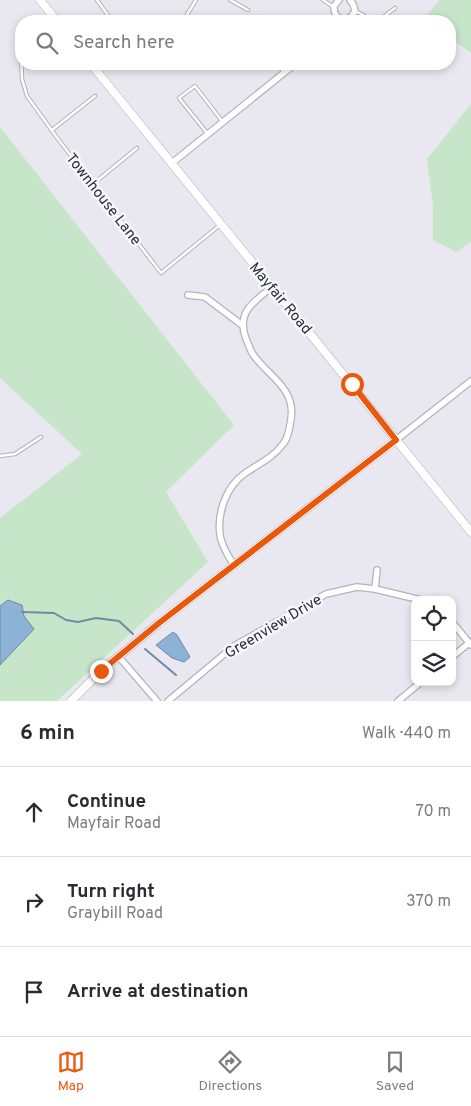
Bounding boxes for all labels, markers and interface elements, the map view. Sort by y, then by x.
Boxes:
search box [15,15,456,70]
icon: search [33,29,61,57]
text: Search here [73,31,175,55]
street label: Townhouse Lane [61,150,145,250]
street label: Mayfair Road [244,259,315,339]
route start [341,373,364,396]
street label: Greenview Drive [222,591,326,664]
map controls [411,596,456,686]
button: locate [411,596,456,641]
button: layers [411,641,456,686]
route end [90,660,113,683]
text: 6 min [20,720,75,747]
text: Walk · 440 m [362,724,451,744]
text: Continue [67,790,146,814]
icon: ahead [20,798,48,826]
text: 70 m [416,802,451,822]
text: Mayfair Road [67,814,161,834]
text: Turn right [67,880,155,904]
icon: right [20,888,48,916]
text: 370 m [406,892,451,912]
text: Graybill Road [67,904,163,924]
icon: arrive [20,978,48,1006]
text: Arrive at destination [67,980,248,1004]
tab: Map [57,1048,85,1095]
tab: Directions [198,1048,262,1095]
tab: Saved [376,1048,414,1095]

